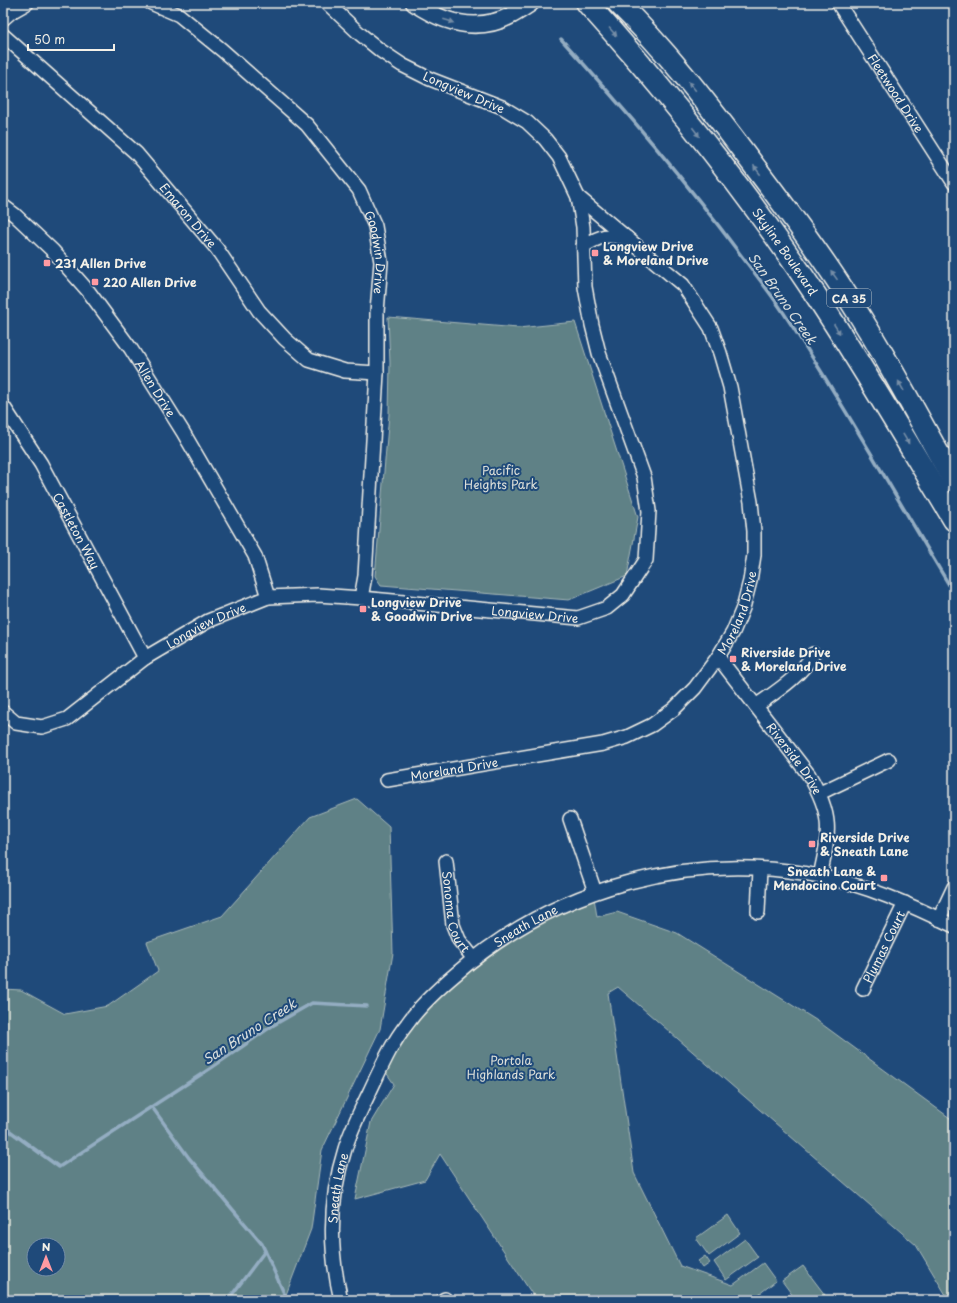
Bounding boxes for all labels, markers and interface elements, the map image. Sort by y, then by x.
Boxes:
one-way arrow [443,18,455,24]
scale bar [28,26,114,52]
one-way arrow [609,27,618,37]
text: 50 m [34,30,65,48]
street label: Fleetwood Drive [864,50,928,136]
street label: Longview Drive [420,67,508,117]
one-way arrow [688,80,696,91]
one-way arrow [692,127,700,138]
one-way arrow [753,164,761,175]
street label: Emaron Drive [156,179,221,251]
street label: Skyline Boulevard [748,204,823,299]
street label: Goodwin Drive [360,207,390,295]
place label: Longview Drive & Moreland Drive [603,237,709,269]
marker: Longview Drive & Moreland Drive [590,248,600,258]
water label: San Bruno Creek [744,248,822,349]
place label: 231 Allen Drive [55,254,147,272]
marker: 231 Allen Drive [42,258,52,268]
one-way arrow [830,270,838,280]
place label: 220 Allen Drive [103,273,197,291]
marker: 220 Allen Drive [90,277,100,287]
road number: CA 35 [827,289,871,307]
one-way arrow [833,324,841,334]
street label: Allen Drive [131,356,180,420]
one-way arrow [897,380,904,392]
one-way arrow [902,433,909,445]
park label: Pacific Heights Park [464,461,538,493]
street label: Castleton Way [49,489,105,572]
street label: Moreland Drive [713,570,760,658]
place label: Longview Drive & Goodwin Drive [371,593,473,625]
street label: Longview Drive [163,598,248,653]
street label: Longview Drive [491,601,579,627]
marker: Longview Drive & Goodwin Drive [358,604,368,614]
place label: Riverside Drive & Moreland Drive [741,643,847,675]
marker: Riverside Drive & Moreland Drive [728,654,738,664]
street label: Riverside Drive [762,718,827,797]
street label: Moreland Drive [409,753,499,785]
place label: Riverside Drive & Sneath Lane [820,828,909,860]
marker: Riverside Drive & Sneath Lane [807,839,817,849]
place label: Sneath Lane & Mendocino Court [773,862,876,894]
street label: Sonoma Court [438,870,474,956]
marker: Sneath Lane & Mendocino Court [879,873,889,883]
street label: Sneath Lane [490,900,561,951]
street label: Plumas Court [858,907,909,986]
water label: San Bruno Creek [199,993,300,1068]
park label: Portola Highlands Park [467,1051,555,1083]
street label: Sneath Lane [324,1150,352,1224]
north arrow [26,1237,66,1277]
text: N [42,1238,51,1255]

